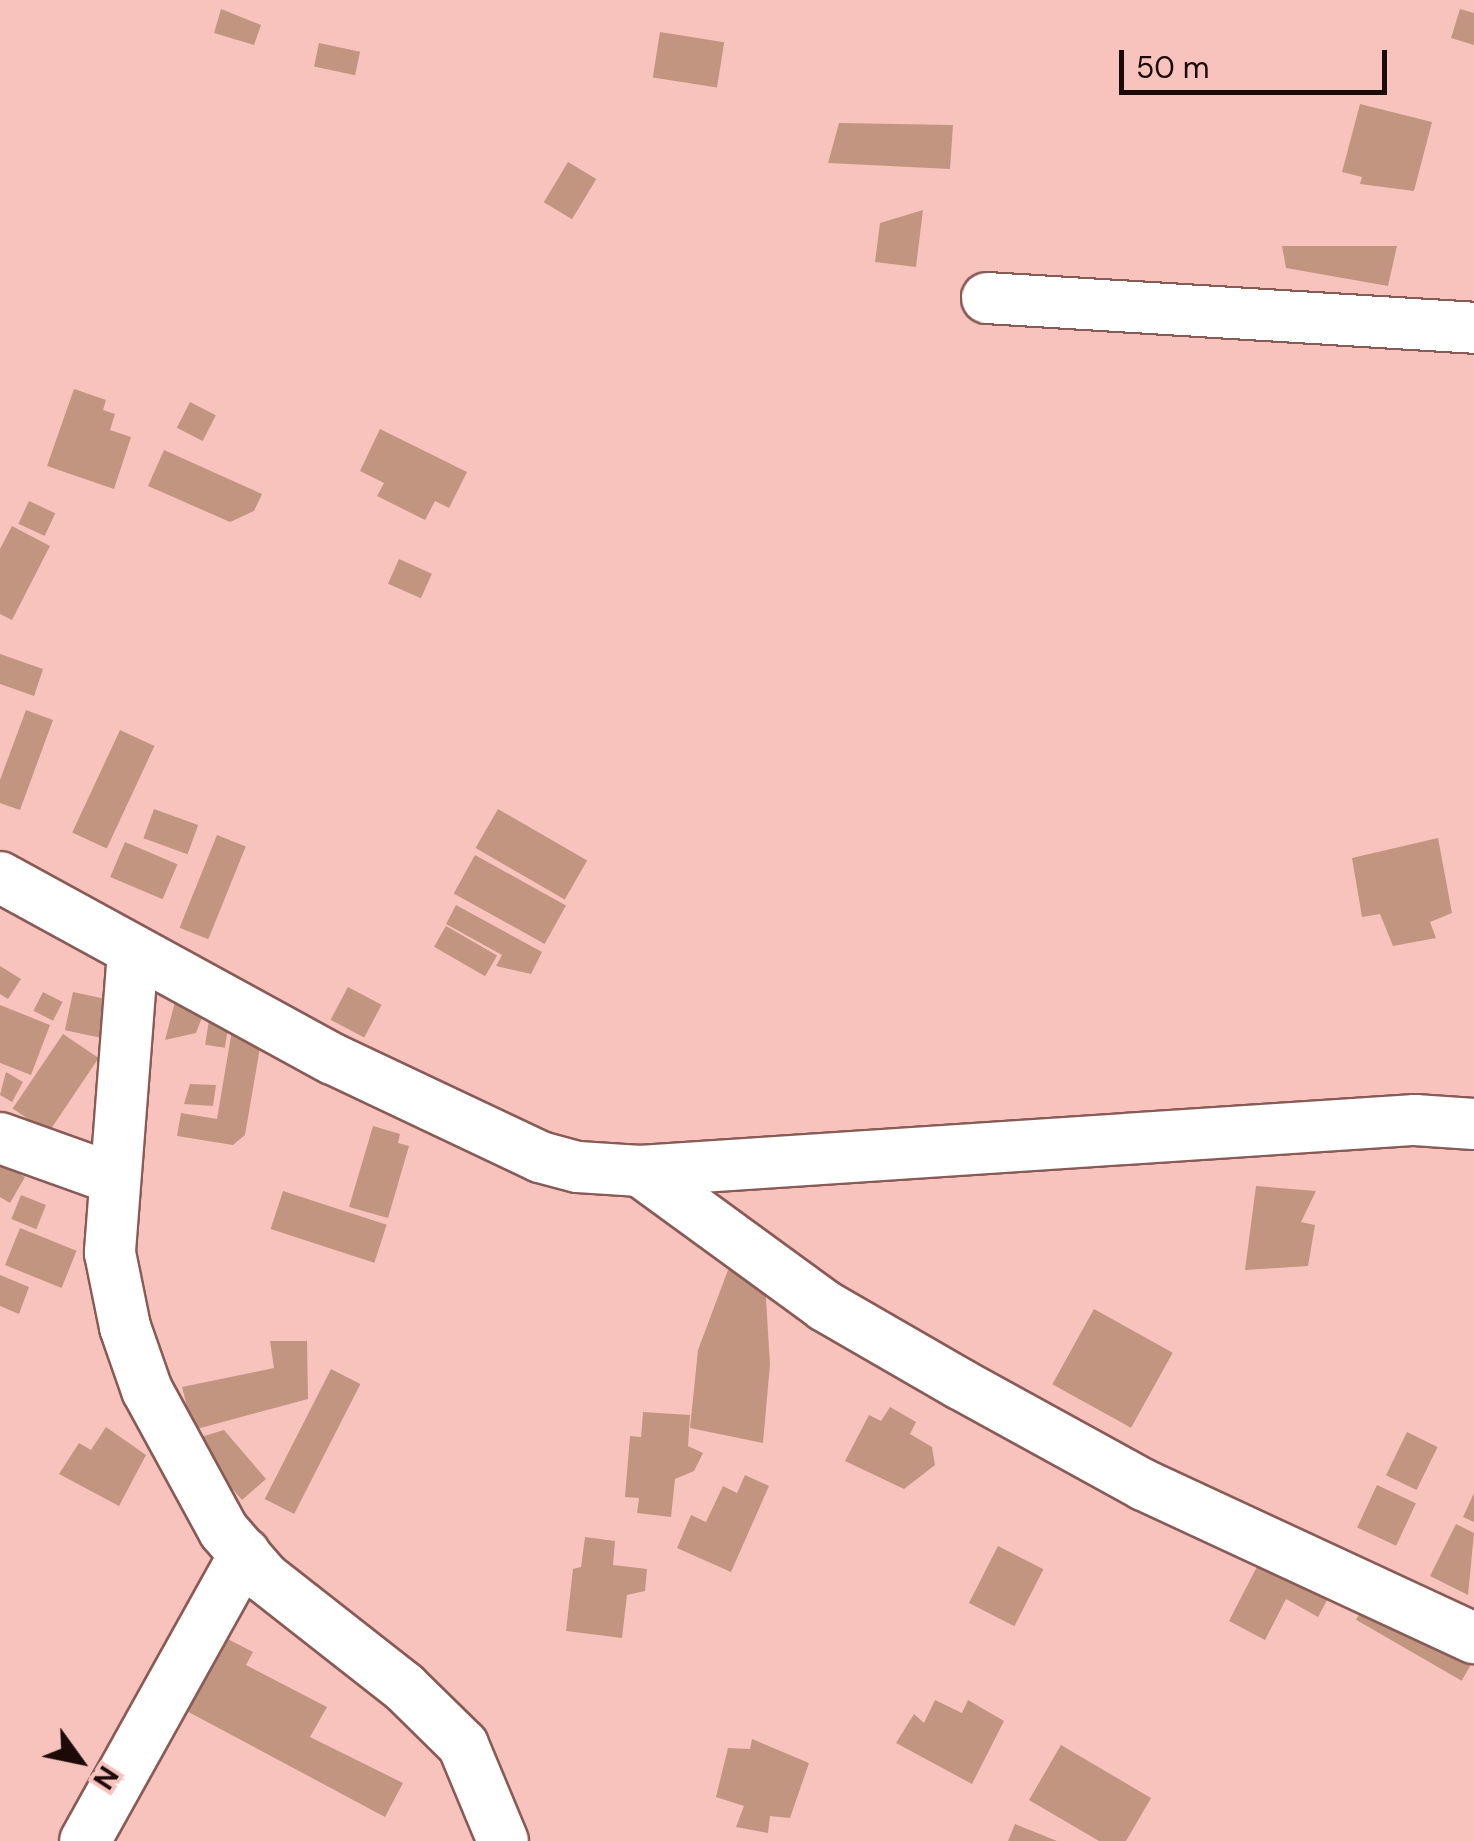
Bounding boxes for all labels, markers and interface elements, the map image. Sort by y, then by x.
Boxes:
scale bar [1124,30,1392,92]
text: 50 m [1136,48,1210,87]
north arrow [30,1711,130,1811]
text: N [85,1759,127,1796]

